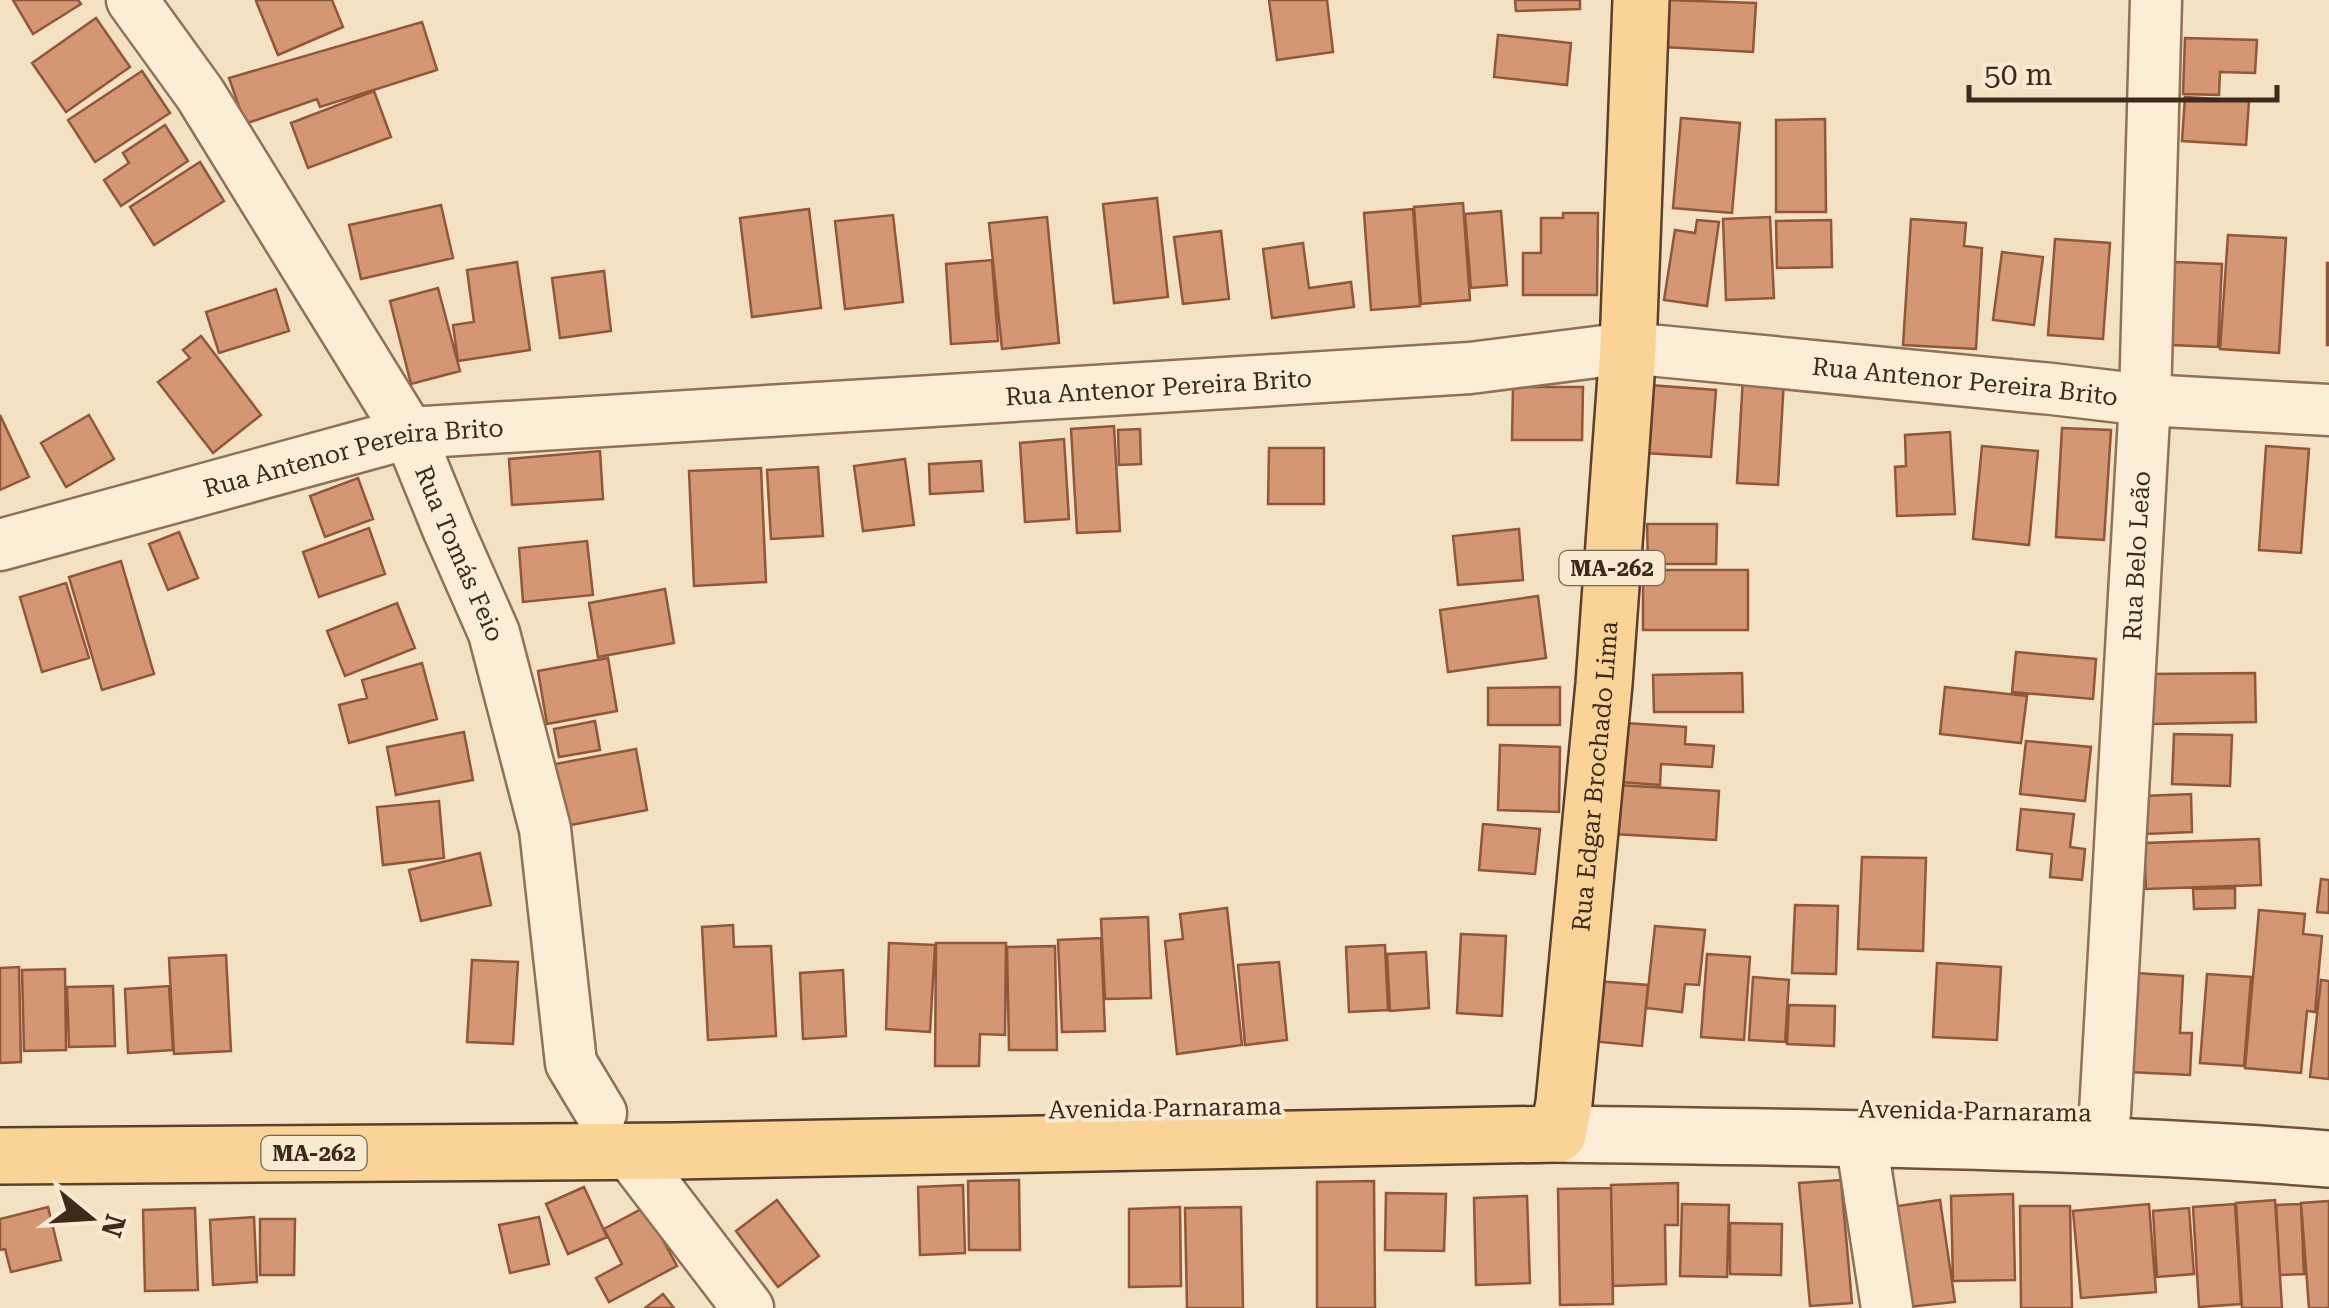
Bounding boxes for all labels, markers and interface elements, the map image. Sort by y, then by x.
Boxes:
scale bar [1969,40,2276,102]
text: 50 m [1984,57,2053,92]
street label: Rua Antenor Pereira Brito [1811,351,2120,411]
street label: Rua Antenor Pereira Brito [1004,363,1313,411]
street label: Rua Antenor Pereira Brito [200,413,504,503]
street label: Rua Tomás Feio [409,461,510,646]
street label: Rua Belo Leão [2117,470,2155,642]
road number: MA-262 [1560,551,1664,585]
street label: Rua Edgar Brochado Lima [1566,619,1623,933]
street label: Avenida Parnarama [1048,1091,1282,1125]
street label: Avenida Parnarama [1858,1094,2092,1128]
road number: MA-262 [262,1136,366,1170]
north arrow [40,1168,140,1268]
text: N [94,1210,132,1241]

